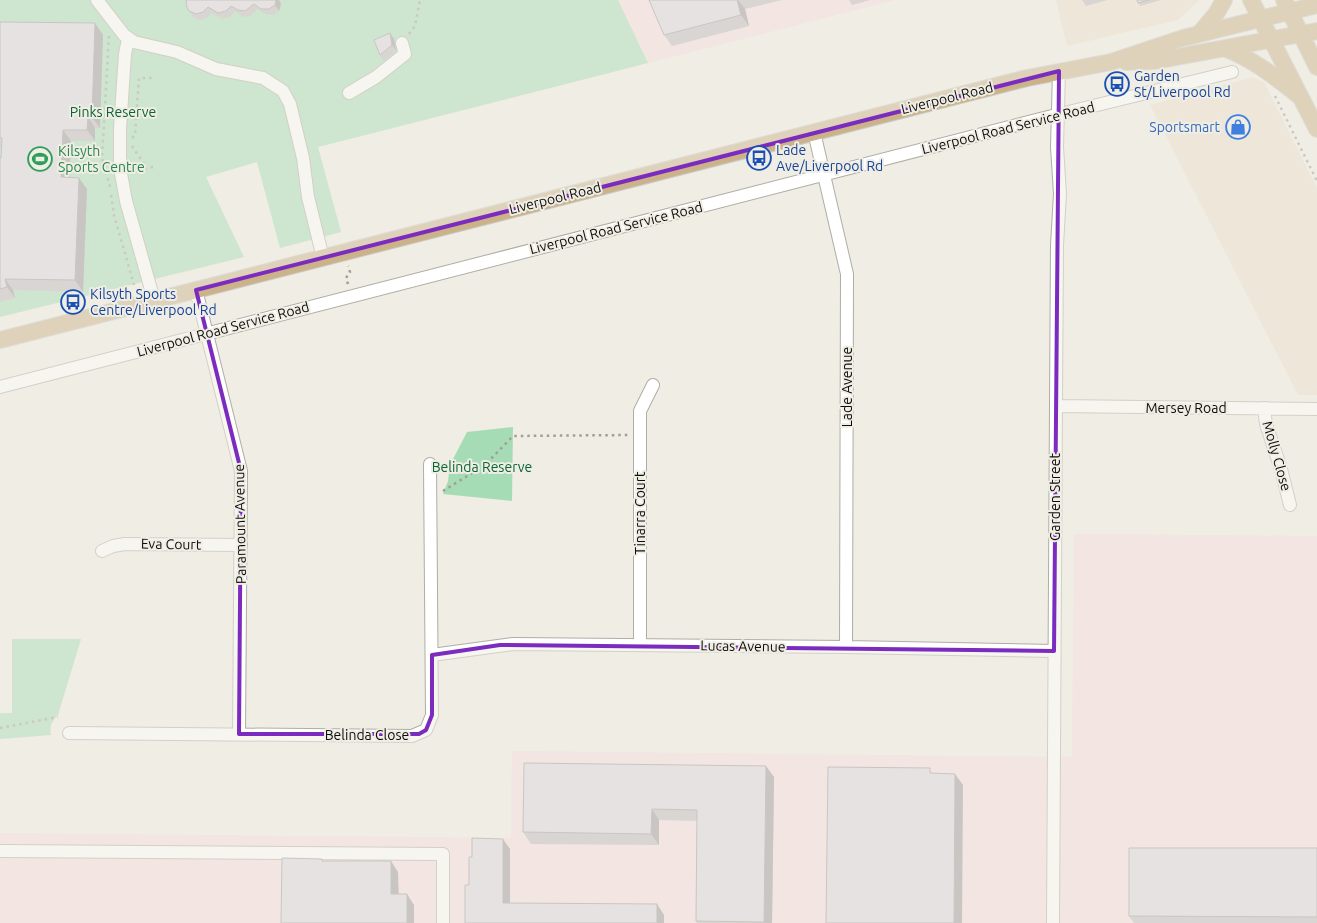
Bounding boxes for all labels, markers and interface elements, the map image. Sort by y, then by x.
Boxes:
place label: Garden St/Liverpool Rd [1134,68,1231,100]
bus stop icon: Garden St/Liverpool Rd [1104,71,1130,97]
street label: Liverpool Road [899,79,995,117]
street label: Liverpool Road Service Road [920,99,1096,157]
park label: Pinks Reserve [70,104,156,120]
shop icon: Sportsmart [1225,114,1251,140]
place label: Sportsmart [1149,119,1220,135]
place label: Lade Ave/Liverpool Rd [776,142,883,174]
place label: Kilsyth Sports Centre [58,143,145,175]
bus stop icon: Lade Ave/Liverpool Rd [746,145,772,171]
sports icon: Kilsyth Sports Centre [27,146,53,172]
street label: Liverpool Road [507,179,603,217]
street label: Liverpool Road Service Road [528,199,704,257]
place label: Kilsyth Sports Centre/Liverpool Rd [90,286,217,318]
bus stop icon: Kilsyth Sports Centre/Liverpool Rd [60,289,86,315]
street label: Liverpool Road Service Road [135,298,311,360]
street label: Lade Avenue [839,347,855,427]
street label: Mersey Road [1145,400,1227,416]
street label: Molly Close [1259,419,1295,493]
street label: Garden Street [1047,453,1063,541]
park label: Belinda Reserve [432,459,532,475]
street label: Paramount Avenue [231,464,249,584]
street label: Tinarra Court [632,471,648,555]
street label: Eva Court [141,535,202,553]
street label: Lucas Avenue [700,637,786,655]
street label: Belinda Close [325,727,409,743]

